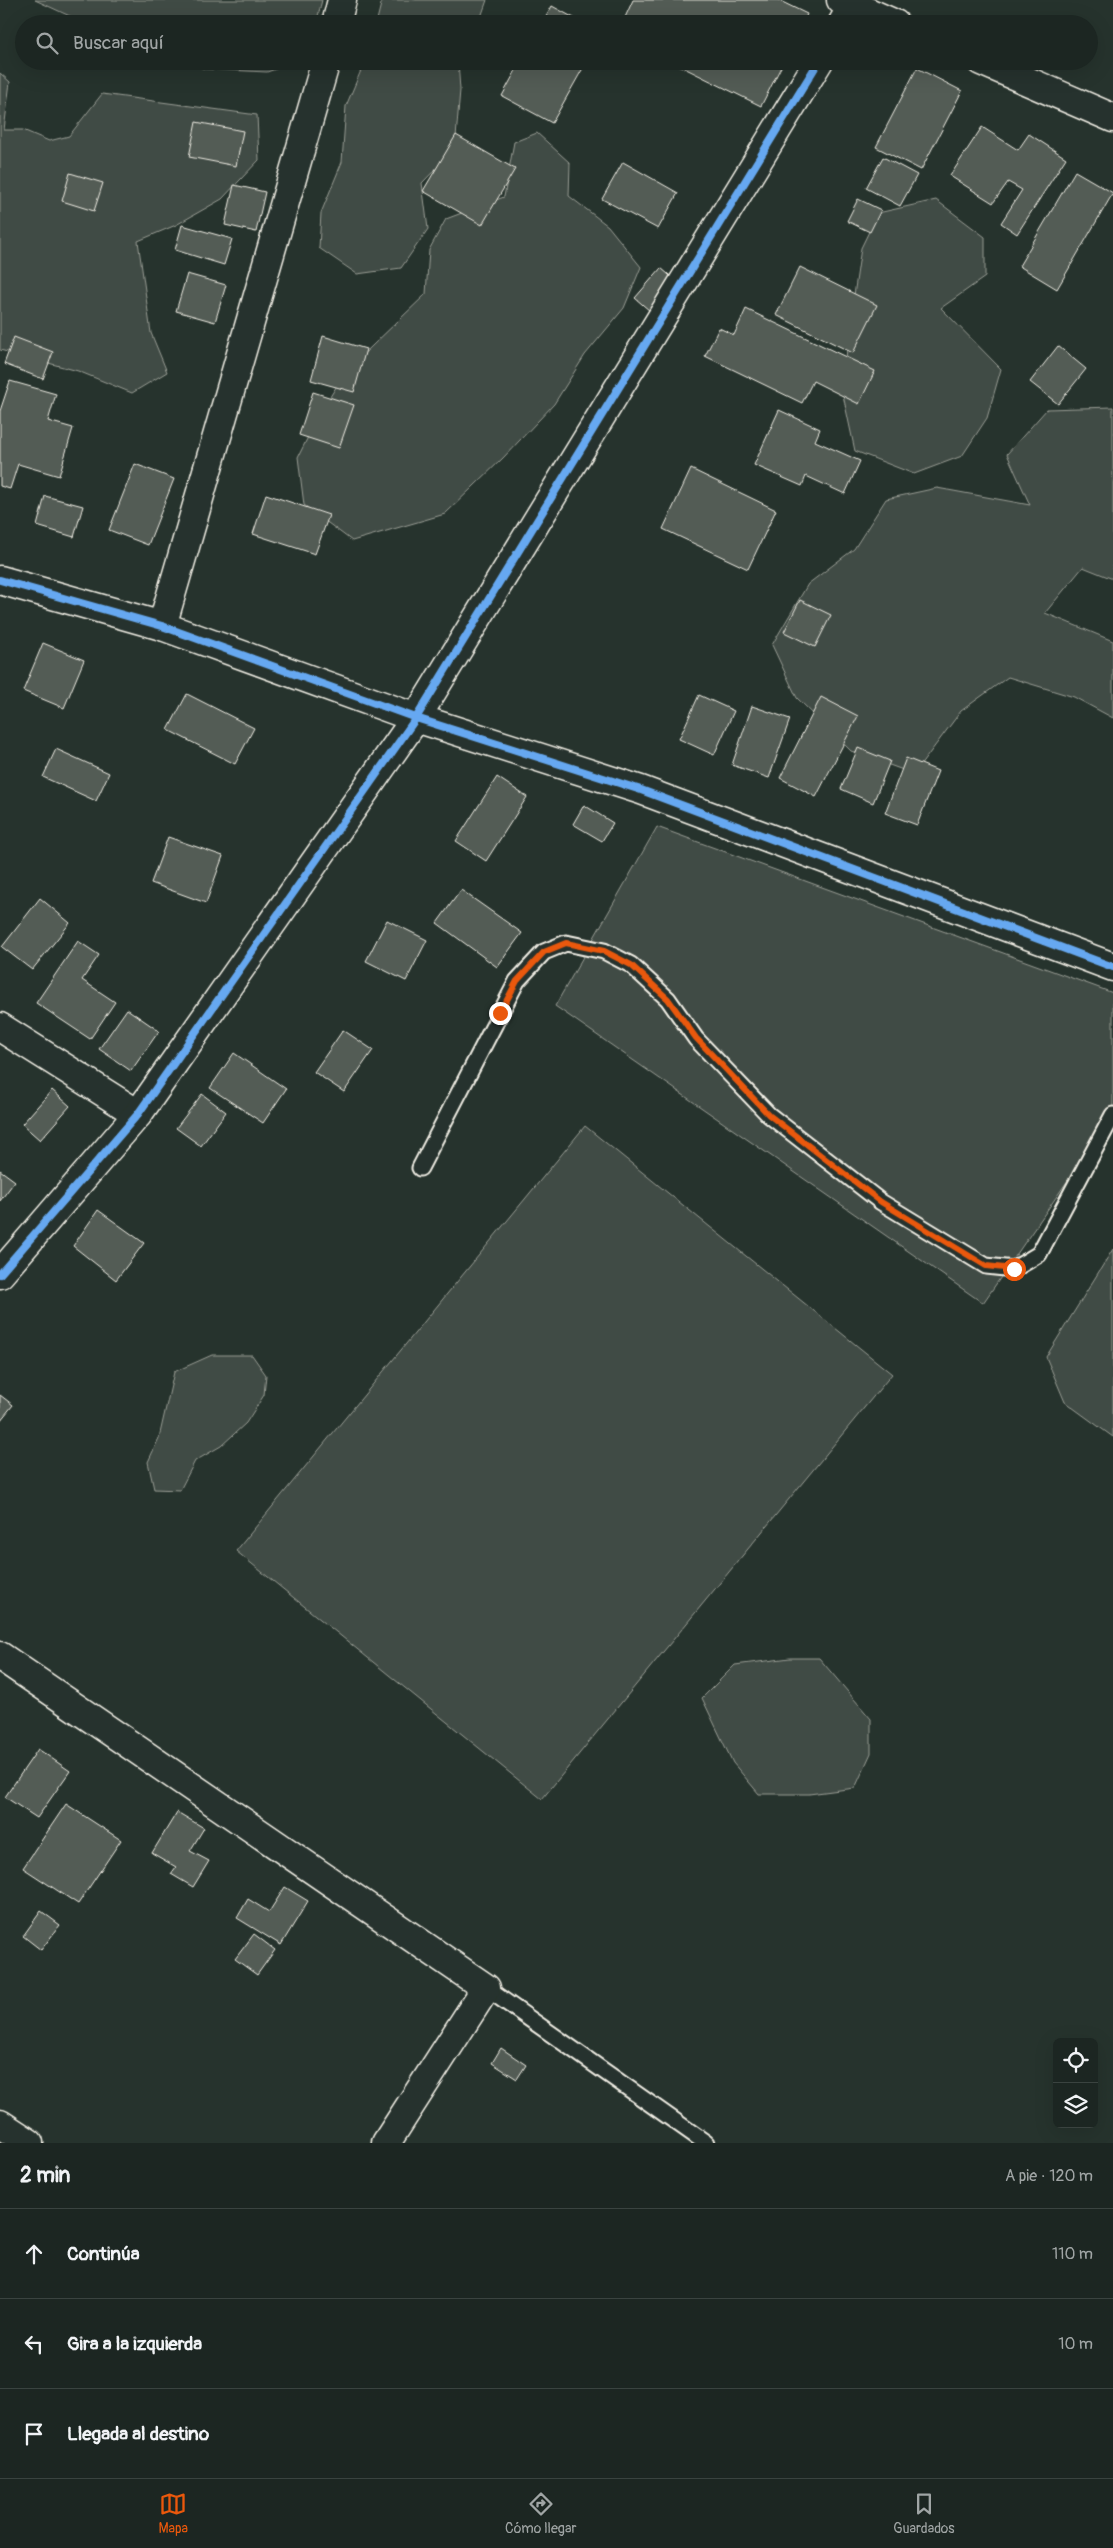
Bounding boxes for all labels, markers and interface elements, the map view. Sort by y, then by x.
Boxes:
search box [15,15,1098,70]
icon: search [33,29,61,57]
text: Buscar aquí [73,31,164,55]
route end [489,1002,512,1025]
route start [1003,1258,1026,1281]
map controls [1053,2038,1098,2128]
button: locate [1053,2038,1098,2083]
button: layers [1053,2083,1098,2128]
text: 2 min [20,2162,70,2189]
text: A pie · 120 m [1005,2166,1093,2186]
icon: ahead [20,2240,48,2268]
text: Continúa [67,2242,140,2266]
text: 110 m [1052,2244,1093,2264]
icon: left [20,2330,48,2358]
text: Gira a la izquierda [67,2332,202,2356]
text: 10 m [1058,2334,1093,2354]
icon: arrive [20,2420,48,2448]
text: Llegada al destino [67,2422,209,2446]
tab: Mapa [158,2490,188,2537]
tab: Cómo llegar [505,2490,576,2537]
tab: Guardados [893,2490,955,2537]

